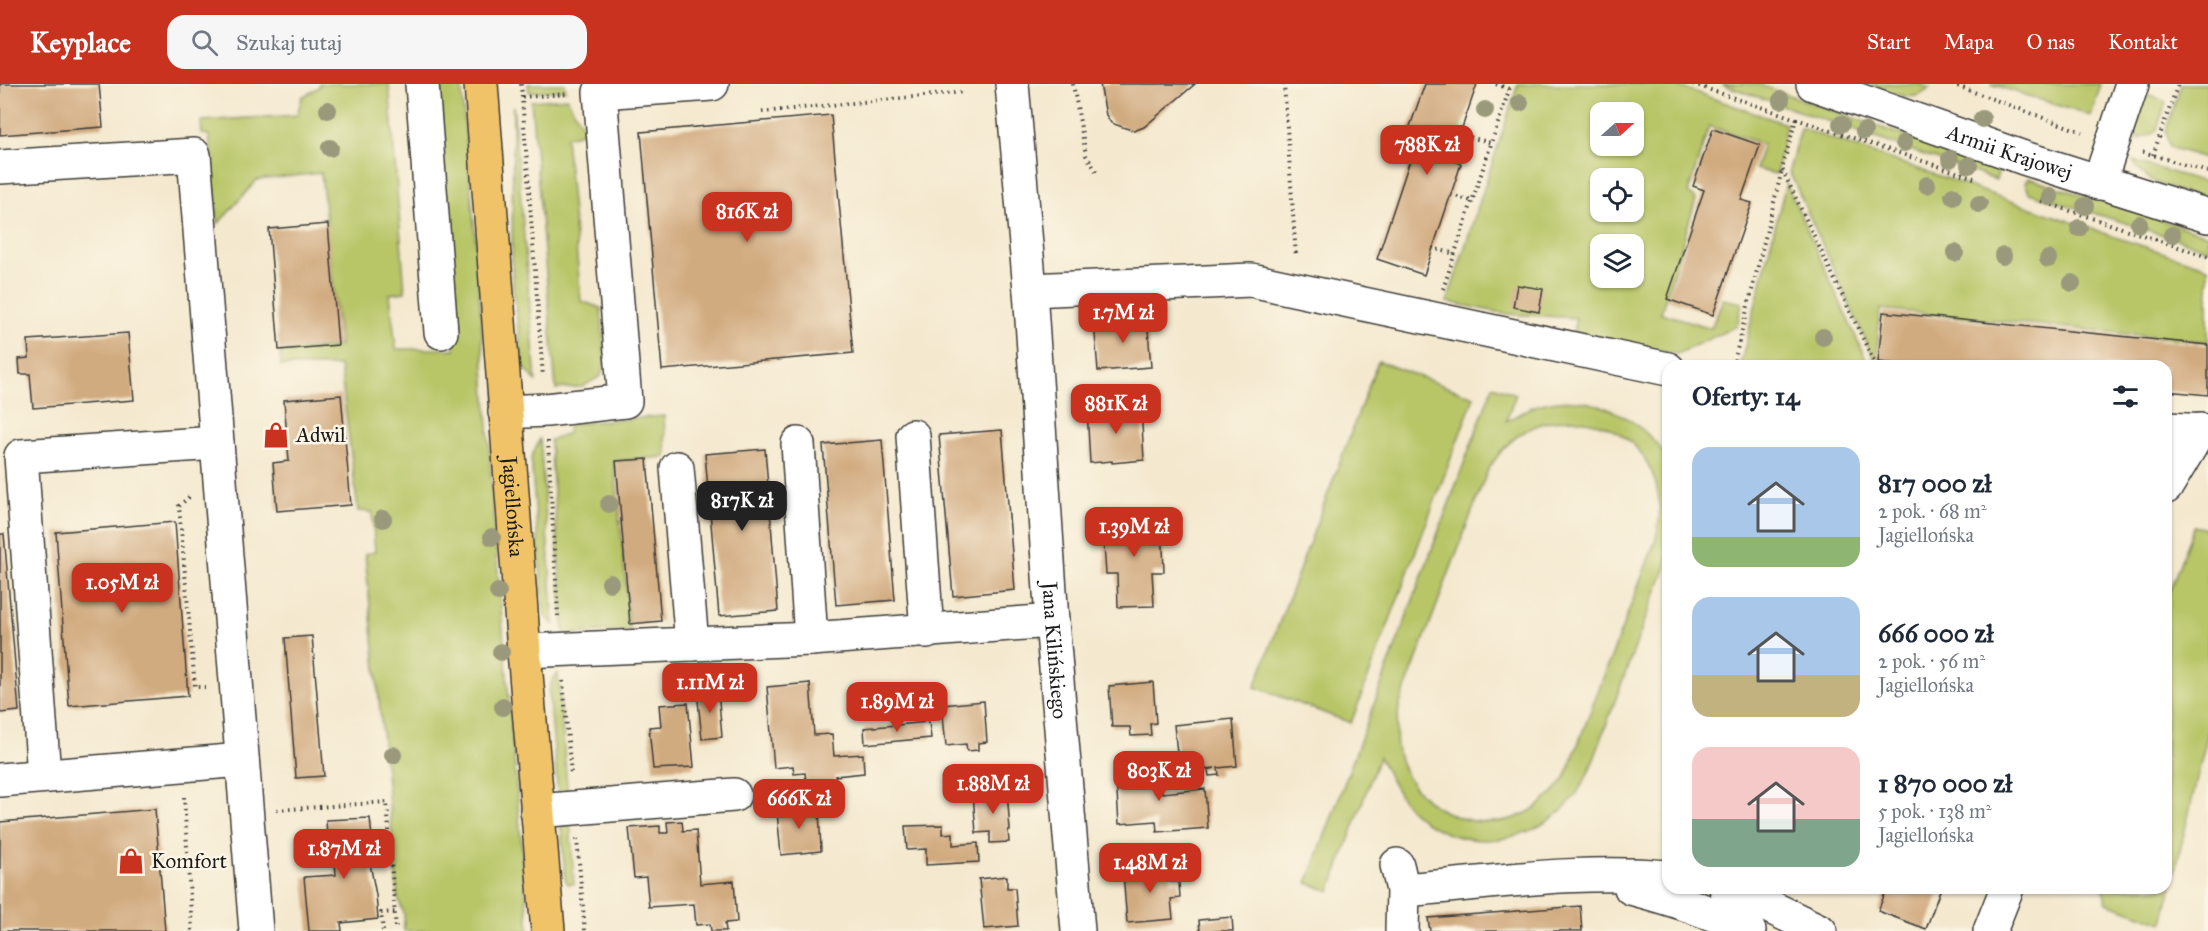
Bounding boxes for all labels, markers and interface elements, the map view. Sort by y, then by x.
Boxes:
search box [167,15,587,69]
text: Keyplace [30,25,131,60]
icon: search [188,26,221,59]
text: Szukaj tutaj [236,29,342,56]
text: Start [1867,29,1911,55]
text: Mapa [1944,29,1994,55]
text: O nas [2027,29,2075,55]
text: Kontakt [2108,29,2178,55]
north arrow [1590,102,1644,156]
map controls [1590,102,1644,288]
street label: Armii Krajowej [1942,119,2075,185]
pin: 788K zł [1372,125,1482,176]
text: 788K zł [1394,132,1460,156]
button: locate [1590,168,1644,222]
pin: 816K zł [692,192,802,243]
text: 816K zł [716,199,778,223]
button: layers [1590,234,1644,288]
pin: 1.7M zł [1068,293,1178,344]
text: 1.7M zł [1092,300,1154,324]
text: Oferty: 14 [1692,380,1800,412]
icon: filters [2109,380,2142,413]
pin: 881K zł [1061,384,1171,435]
text: 881K zł [1085,391,1147,415]
shop icon: Adwil [261,420,291,450]
place label: Adwil [295,422,346,448]
street label: Jagiellońska [496,454,530,558]
text: 817 000 zł [1878,467,1992,499]
icon: home [1740,471,1812,543]
pin: 817K zł [687,481,797,532]
text: 817K zł [711,488,773,512]
text: 2 pok. · 68 m² [1878,499,1987,523]
pin: 1.39M zł [1072,507,1196,558]
text: 1.39M zł [1099,514,1169,538]
text: Jagiellońska [1878,523,1974,547]
pin: 1.05M zł [60,563,184,614]
text: 1.05M zł [86,570,158,594]
street label: Jana Kilińskiego [1036,579,1073,720]
text: 666 000 zł [1878,617,1994,649]
icon: home [1740,621,1812,693]
text: 2 pok. · 56 m² [1878,649,1985,673]
pin: 1.11M zł [648,663,772,714]
text: 1.11M zł [676,670,744,694]
text: Jagiellońska [1878,673,1974,697]
pin: 1.89M zł [835,682,959,733]
text: 1.89M zł [860,689,934,713]
pin: 803K zł [1104,751,1214,802]
text: 803K zł [1127,758,1191,782]
pin: 1.88M zł [931,764,1055,815]
text: 1 870 000 zł [1878,767,2012,799]
text: 1.88M zł [957,771,1029,795]
icon: home [1740,771,1812,843]
pin: 666K zł [744,779,854,830]
text: 666K zł [767,786,831,810]
text: 5 pok. · 138 m² [1878,799,1992,823]
text: Jagiellońska [1878,823,1974,847]
pin: 1.87M zł [282,829,406,880]
text: 1.87M zł [308,836,380,860]
pin: 1.48M zł [1088,843,1212,894]
shop icon: Komfort [116,846,146,876]
place label: Komfort [151,848,227,874]
text: 1.48M zł [1113,850,1187,874]

